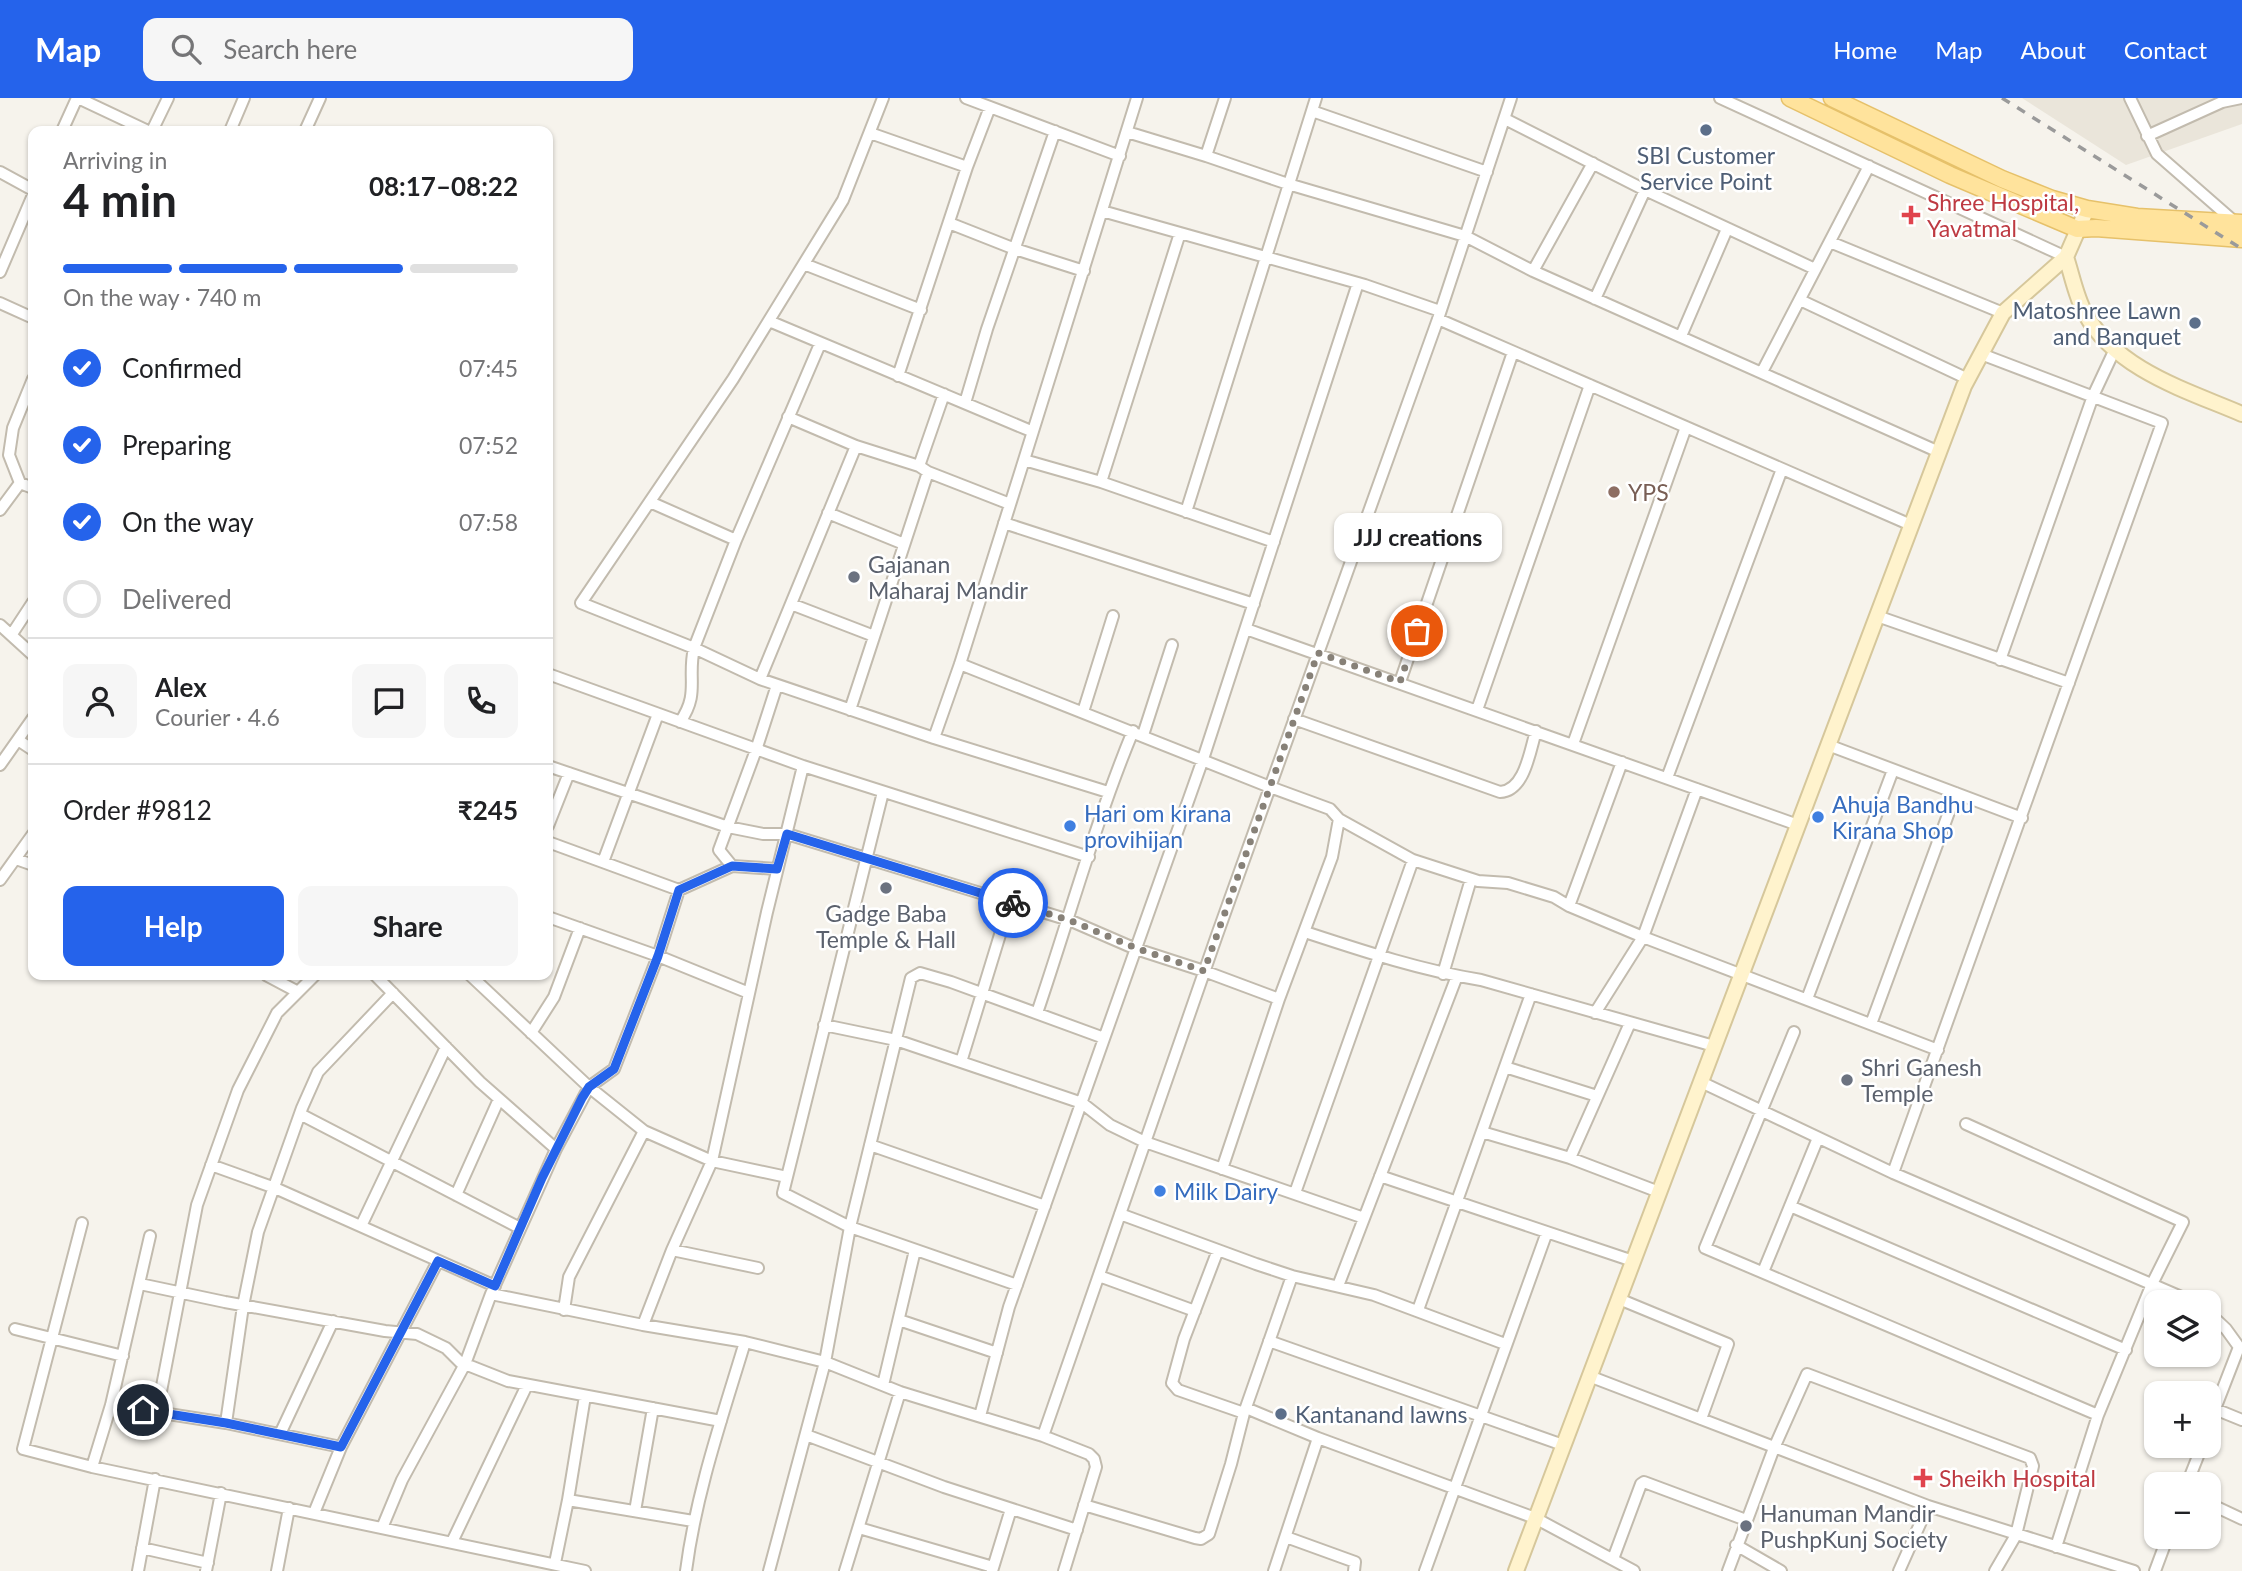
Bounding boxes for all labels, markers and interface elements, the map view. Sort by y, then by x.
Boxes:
search box [143,18,633,81]
text: Map [35,29,101,69]
icon: search [167,30,205,68]
text: Search here [223,33,357,65]
text: Home [1833,35,1897,64]
text: Map [1935,35,1983,64]
text: About [2021,35,2086,64]
text: Contact [2124,35,2207,64]
marker: SBI Customer Service Point [1698,122,1714,138]
place label: SBI Customer Service Point [1637,141,1776,195]
text: Arriving in [63,146,167,174]
text: 08:17–08:22 [369,170,518,202]
text: 4 min [63,172,177,227]
place label: Shree Hospital, Yavatmal [1927,188,2079,242]
marker: Shree Hospital, Yavatmal [1901,205,1921,225]
text: On the way · 740 m [63,283,262,311]
place label: Matoshree Lawn and Banquet [2013,296,2182,350]
marker: Matoshree Lawn and Banquet [2187,315,2203,331]
icon: check [63,349,101,387]
text: Confirmed [122,352,242,384]
text: 07:45 [459,354,518,382]
icon: check [63,426,101,464]
text: Preparing [122,429,231,461]
text: 07:52 [459,431,518,459]
place label: YPS [1628,478,1669,506]
marker: YPS [1606,484,1622,500]
icon: check [63,503,101,541]
text: On the way [122,506,254,538]
text: 07:58 [459,508,518,536]
callout: JJJ creations [1333,512,1501,561]
text: JJJ creations [1354,523,1482,551]
place label: Gajanan Maharaj Mandir [868,550,1028,604]
marker: Gajanan Maharaj Mandir [846,569,862,585]
text: Delivered [122,583,232,615]
pin [1387,601,1447,661]
icon: bag [1398,612,1436,650]
button: person [63,664,137,738]
button: chat [352,664,426,738]
button: phone [444,664,518,738]
text: Alex [155,671,207,703]
text: Courier · 4.6 [155,703,280,731]
place label: Ahuja Bandhu Kirana Shop [1832,790,1974,844]
text: Order #9812 [63,794,212,826]
text: ₹245 [458,794,518,826]
place label: Hari om kirana provihijan [1084,799,1231,853]
marker: Ahuja Bandhu Kirana Shop [1810,809,1826,825]
marker: Hari om kirana provihijan [1062,818,1078,834]
courier [978,868,1048,938]
marker: Gadge Baba Temple & Hall [878,880,894,896]
icon: bike [994,884,1032,922]
button: Help [63,886,284,966]
button: Share [298,886,518,966]
place label: Gadge Baba Temple & Hall [816,899,956,953]
place label: Shri Ganesh Temple [1861,1053,1982,1107]
marker: Shri Ganesh Temple [1839,1072,1855,1088]
place label: Milk Dairy [1174,1177,1278,1205]
marker: Milk Dairy [1152,1183,1168,1199]
map controls [2144,1290,2221,1549]
button: layers [2144,1290,2221,1367]
pin [113,1380,173,1440]
button: + [2144,1381,2221,1458]
icon: home [124,1391,162,1429]
place label: Kantanand lawns [1295,1400,1468,1428]
marker: Kantanand lawns [1273,1406,1289,1422]
place label: Sheikh Hospital [1939,1464,2096,1492]
marker: Sheikh Hospital [1913,1468,1933,1488]
button: − [2144,1472,2221,1549]
place label: Hanuman Mandir PushpKunj Society [1760,1499,1948,1553]
marker: Hanuman Mandir PushpKunj Society [1738,1518,1754,1534]

